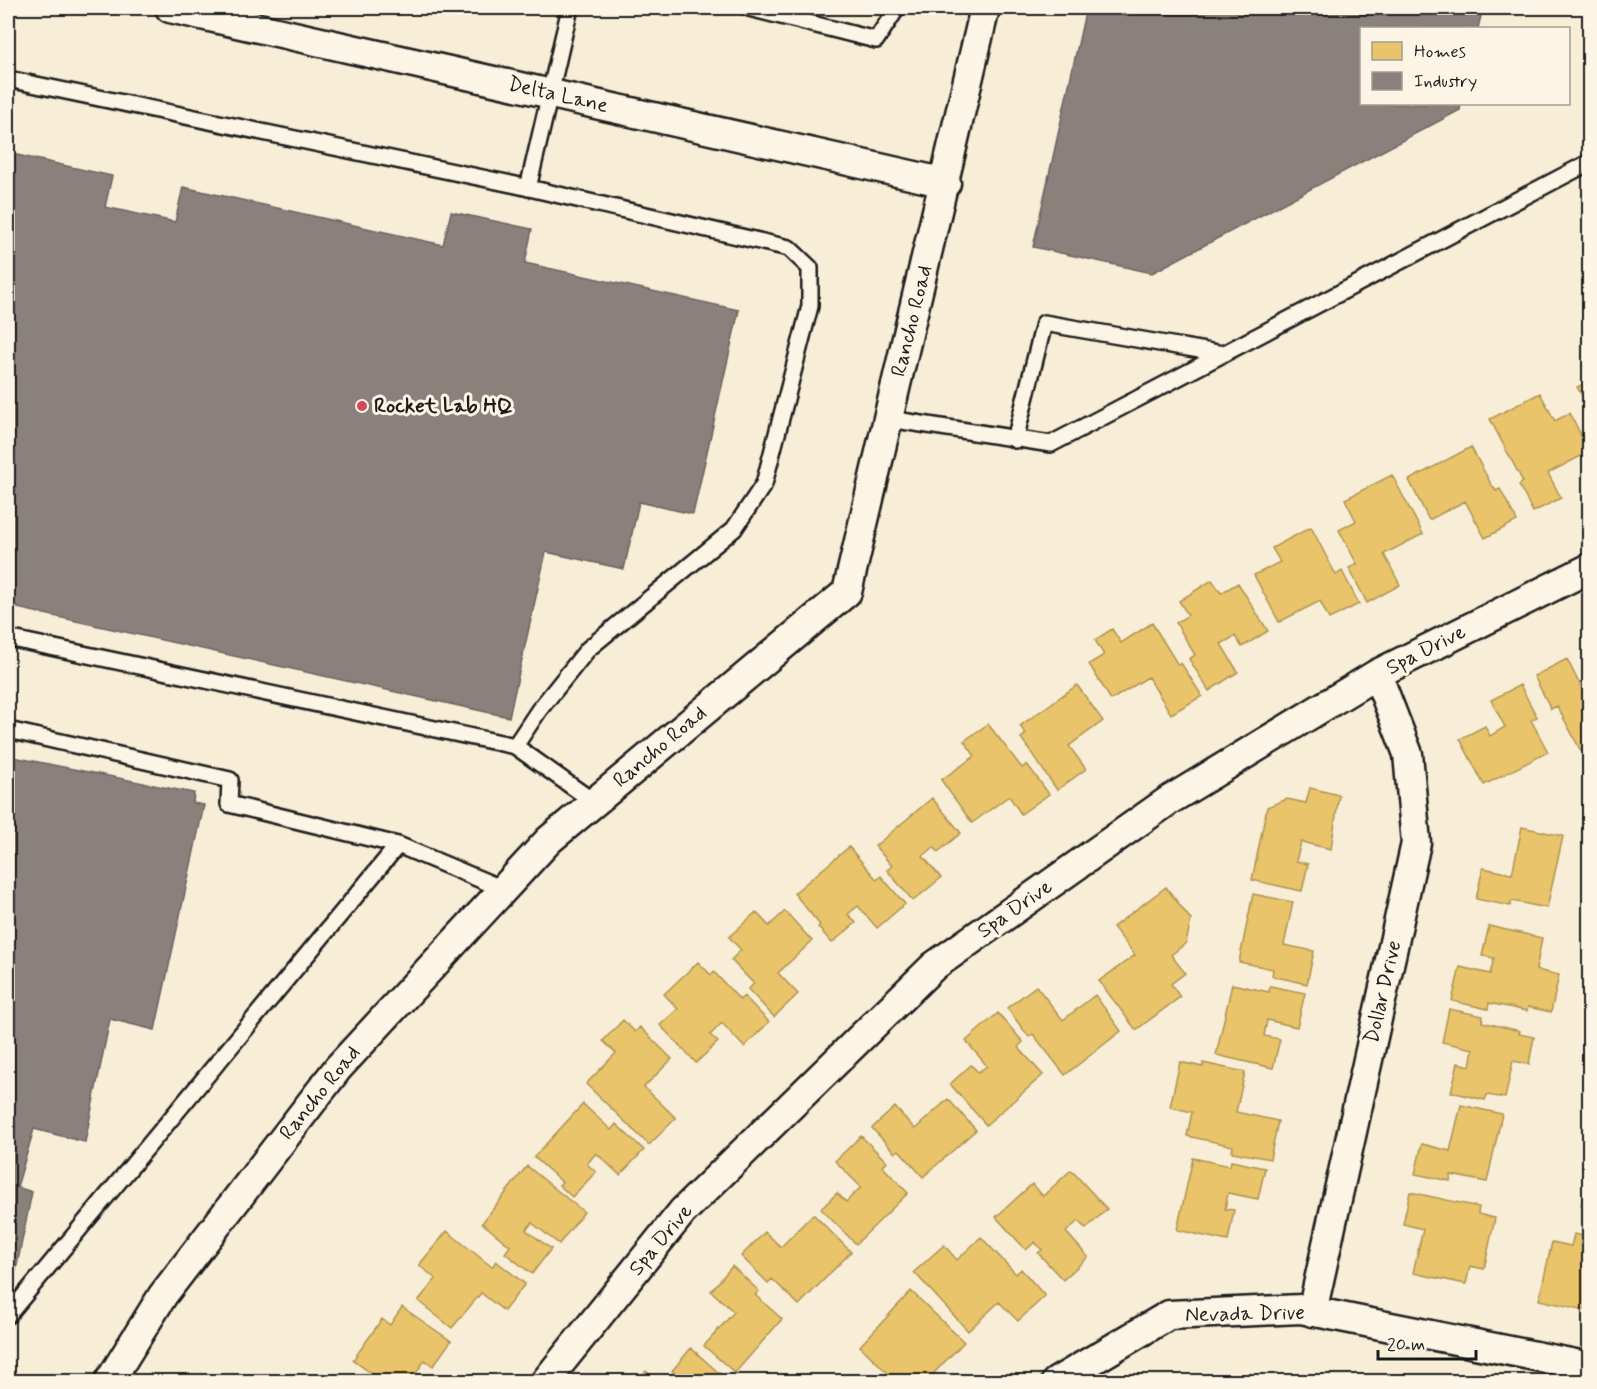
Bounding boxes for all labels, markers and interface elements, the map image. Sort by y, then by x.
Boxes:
legend [1360,27,1570,105]
text: Homes [1414,40,1466,64]
street label: Delta Lane [505,70,611,120]
text: Industry [1414,70,1477,94]
street label: Rancho Road [885,262,939,380]
place label: Rocket Lab HQ [374,392,513,420]
marker: Rocket Lab HQ [355,399,369,413]
street label: Spa Drive [1381,618,1471,682]
street label: Rancho Road [607,700,713,794]
street label: Spa Drive [972,873,1058,945]
street label: Dollar Drive [1358,938,1408,1046]
street label: Rancho Road [273,1040,367,1146]
street label: Spa Drive [623,1198,699,1282]
street label: Nevada Drive [1185,1299,1305,1329]
scale bar [1378,1323,1476,1361]
text: 20 m [1387,1333,1425,1357]

